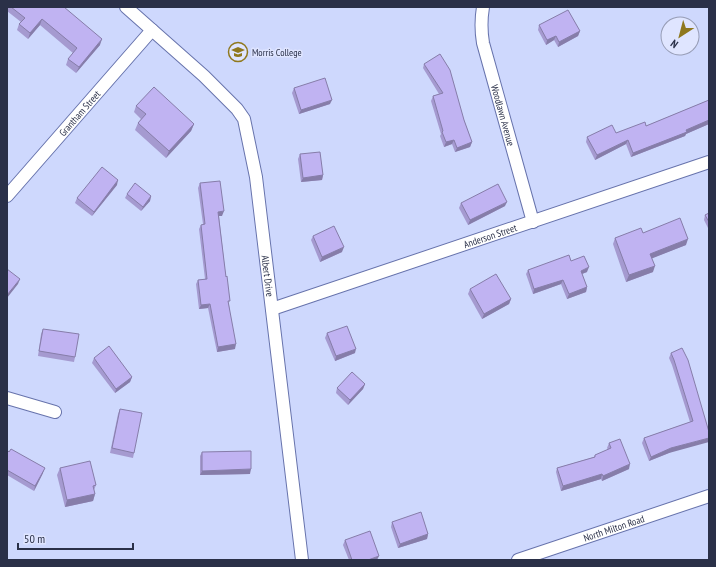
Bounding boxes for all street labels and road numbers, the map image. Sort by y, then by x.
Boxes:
street label: Woodlawn Avenue [488,83,518,147]
street label: Grantham Street [56,87,103,139]
street label: Anderson Street [462,221,519,251]
street label: Albert Drive [259,255,277,297]
street label: North Milton Road [582,512,646,544]

